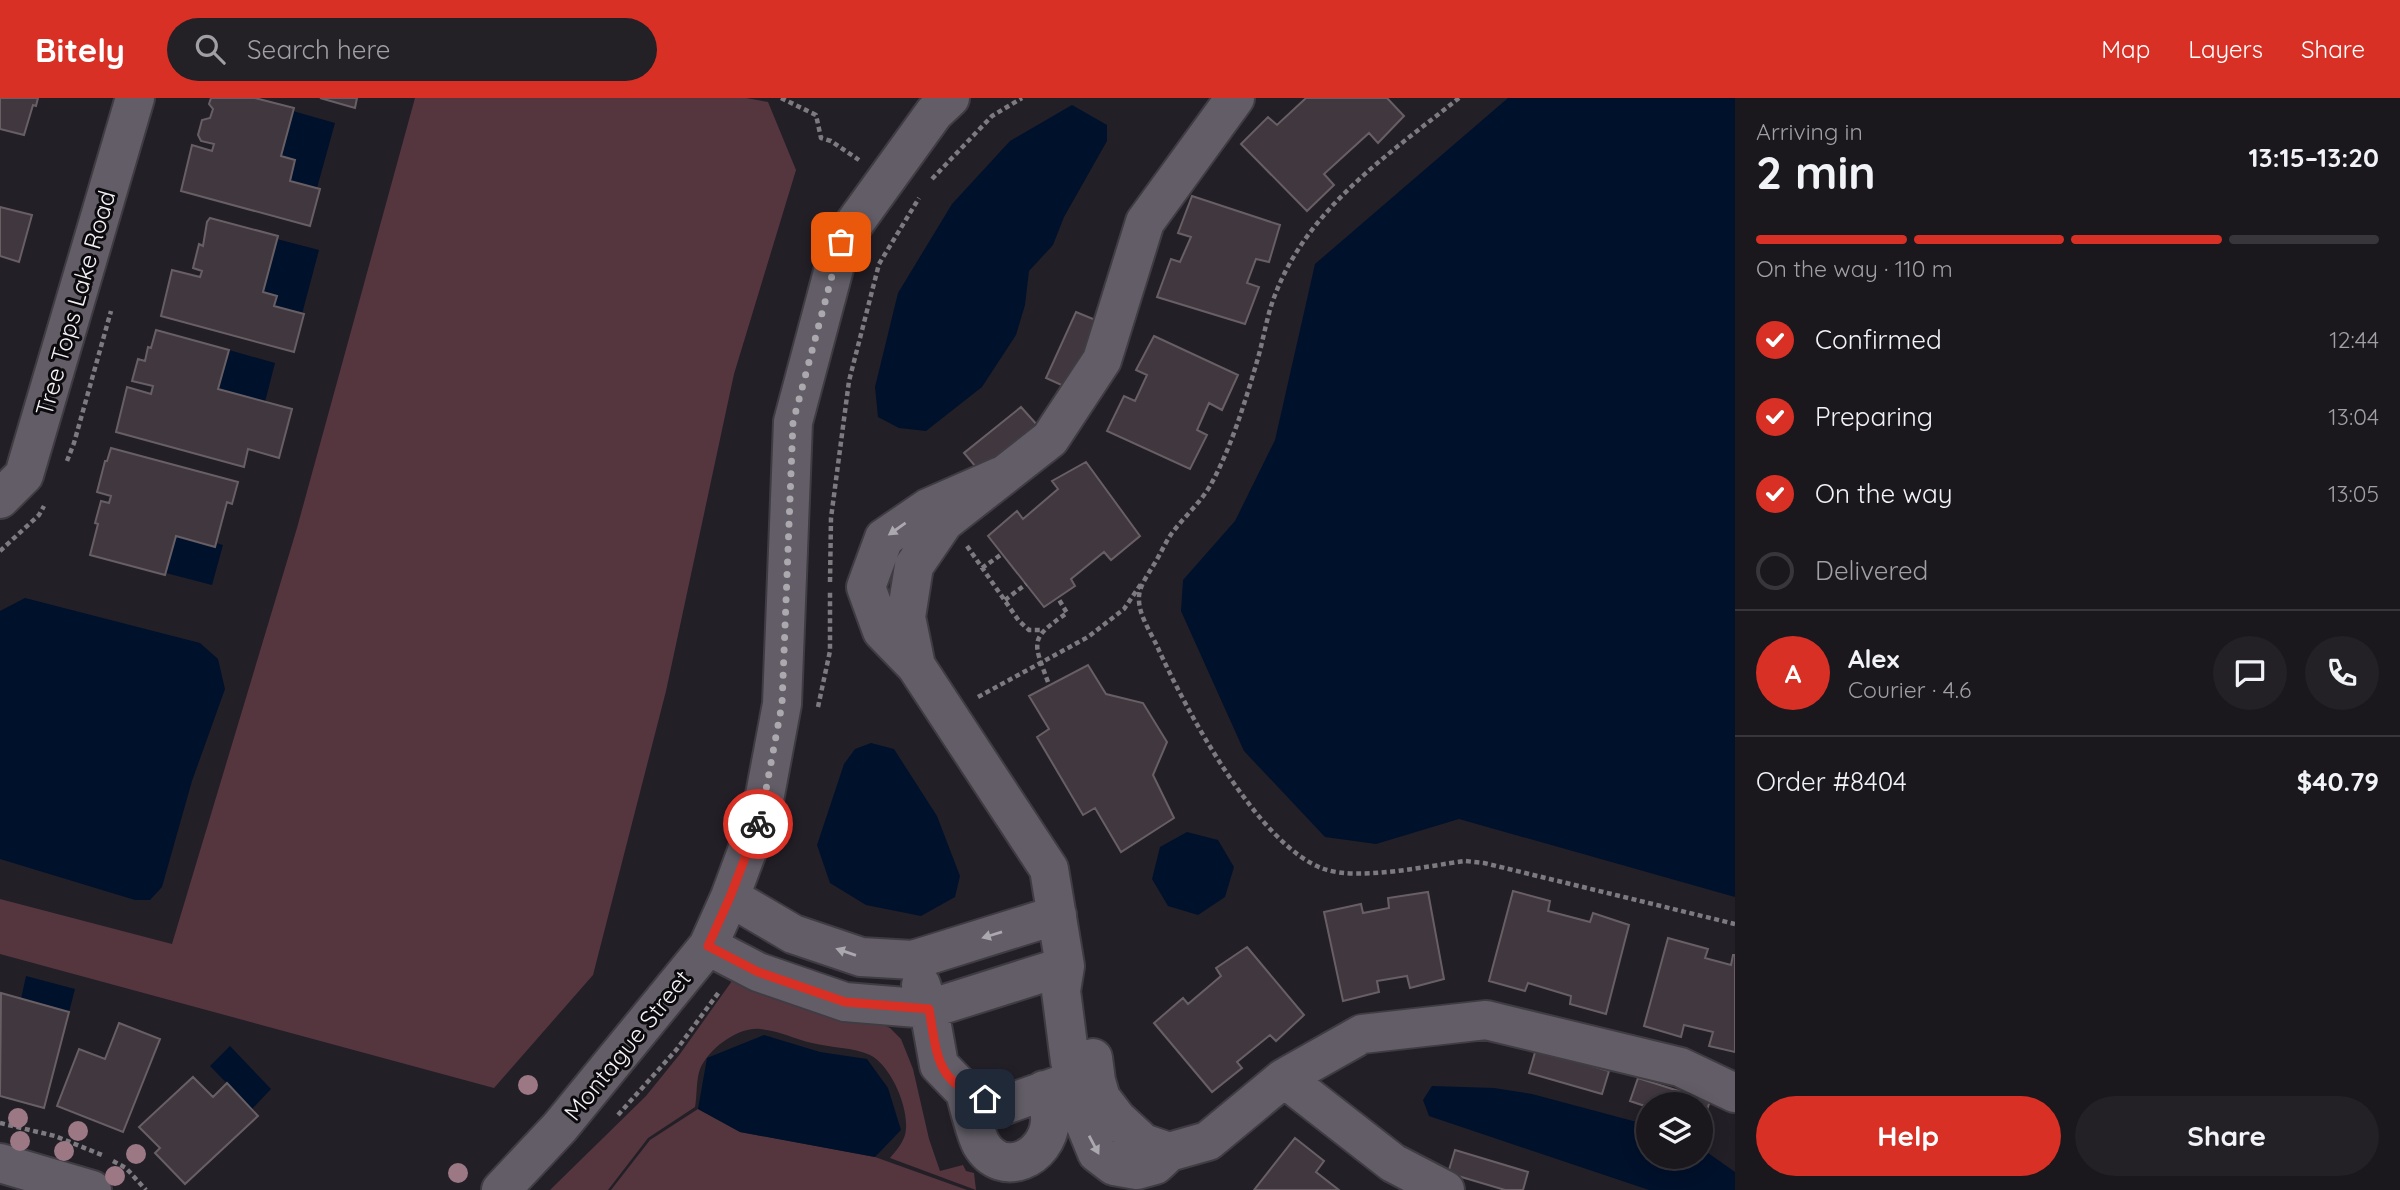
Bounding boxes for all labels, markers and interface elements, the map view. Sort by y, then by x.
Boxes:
search box [167,18,657,81]
text: Bitely [35,29,125,70]
icon: search [191,30,229,68]
text: Search here [247,33,391,66]
text: Map [2101,34,2150,64]
text: Layers [2188,34,2263,64]
text: Share [2301,34,2365,64]
text: Arriving in [1756,117,1863,146]
text: 13:15–13:20 [2248,141,2379,174]
text: 2 min [1756,143,1876,201]
street label: Tree Tops Lake Road [28,187,122,419]
pin [811,212,871,272]
icon: bag [822,223,860,261]
text: On the way · 110 m [1756,254,1953,283]
icon: check [1756,321,1794,359]
text: Confirmed [1815,323,1942,356]
text: 12:44 [2329,325,2379,354]
icon: check [1756,398,1794,436]
text: Preparing [1815,400,1933,433]
text: 13:04 [2328,402,2379,431]
icon: check [1756,475,1794,513]
text: On the way [1815,477,1953,510]
text: 13:05 [2328,479,2379,508]
one-way arrow [888,522,906,536]
text: Delivered [1815,554,1928,587]
button: chat [2213,636,2287,710]
button: phone [2305,636,2379,710]
text: Alex [1848,642,1899,675]
text: A [1785,657,1801,690]
text: Courier · 4.6 [1848,675,1971,704]
text: Order #8404 [1756,765,1907,798]
text: $40.79 [2297,765,2379,798]
courier [723,789,793,859]
icon: bike [739,805,777,843]
one-way arrow [981,931,1002,941]
one-way arrow [835,946,856,957]
street label: Montague Street [557,964,697,1126]
pin [955,1069,1015,1129]
icon: home [966,1080,1004,1118]
map controls [1636,1092,1713,1169]
button: layers [1636,1092,1713,1169]
button: Help [1756,1096,2061,1176]
button: Share [2075,1096,2379,1176]
one-way arrow [1087,1135,1099,1155]

